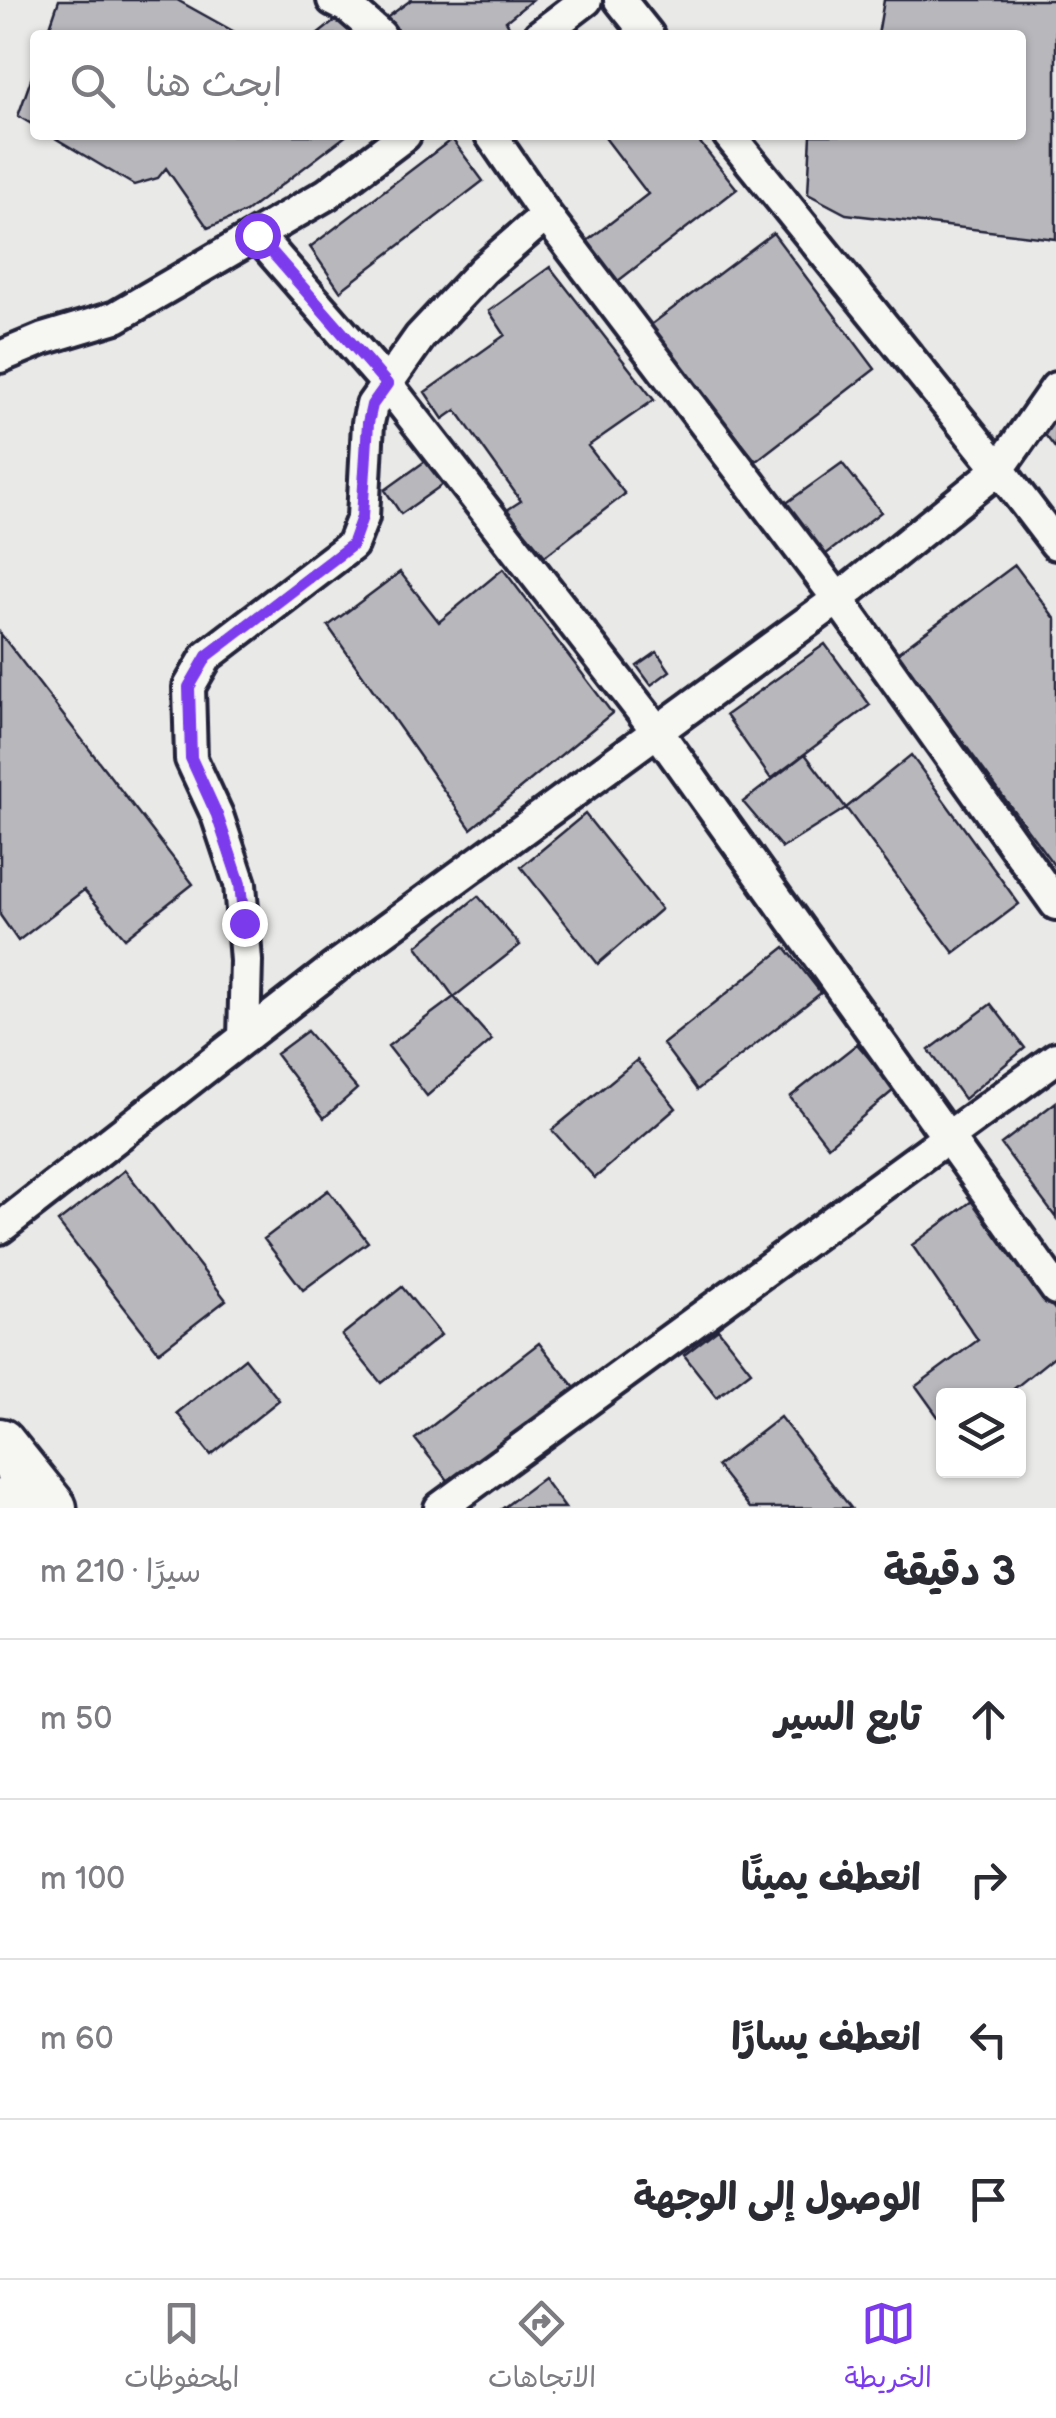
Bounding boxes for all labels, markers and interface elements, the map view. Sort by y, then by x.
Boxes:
search box [30,30,1026,140]
icon: search [65,58,120,113]
text: ابحث هنا [145,62,282,107]
route start [235,213,281,259]
route end [222,901,268,947]
map controls [936,1388,1026,1478]
button: layers [936,1388,1026,1478]
text: 3 دقيقة [883,1547,1016,1598]
text: سيرًا · 210 m [40,1553,201,1592]
icon: ahead [961,1692,1016,1747]
text: تابع السير [775,1696,921,1741]
text: 50 m [40,1700,112,1739]
icon: right [961,1852,1016,1907]
text: انعطف يمينًا [741,1856,921,1901]
text: 100 m [40,1860,125,1899]
icon: left [961,2012,1016,2067]
text: انعطف يسارًا [731,2016,921,2061]
text: 60 m [40,2020,113,2059]
icon: arrive [961,2172,1016,2227]
text: الوصول إلى الوجهة [633,2176,921,2221]
tab: المحفوظات [124,2296,240,2402]
tab: الاتجاهات [488,2296,596,2402]
tab: الخريطة [844,2296,932,2402]

